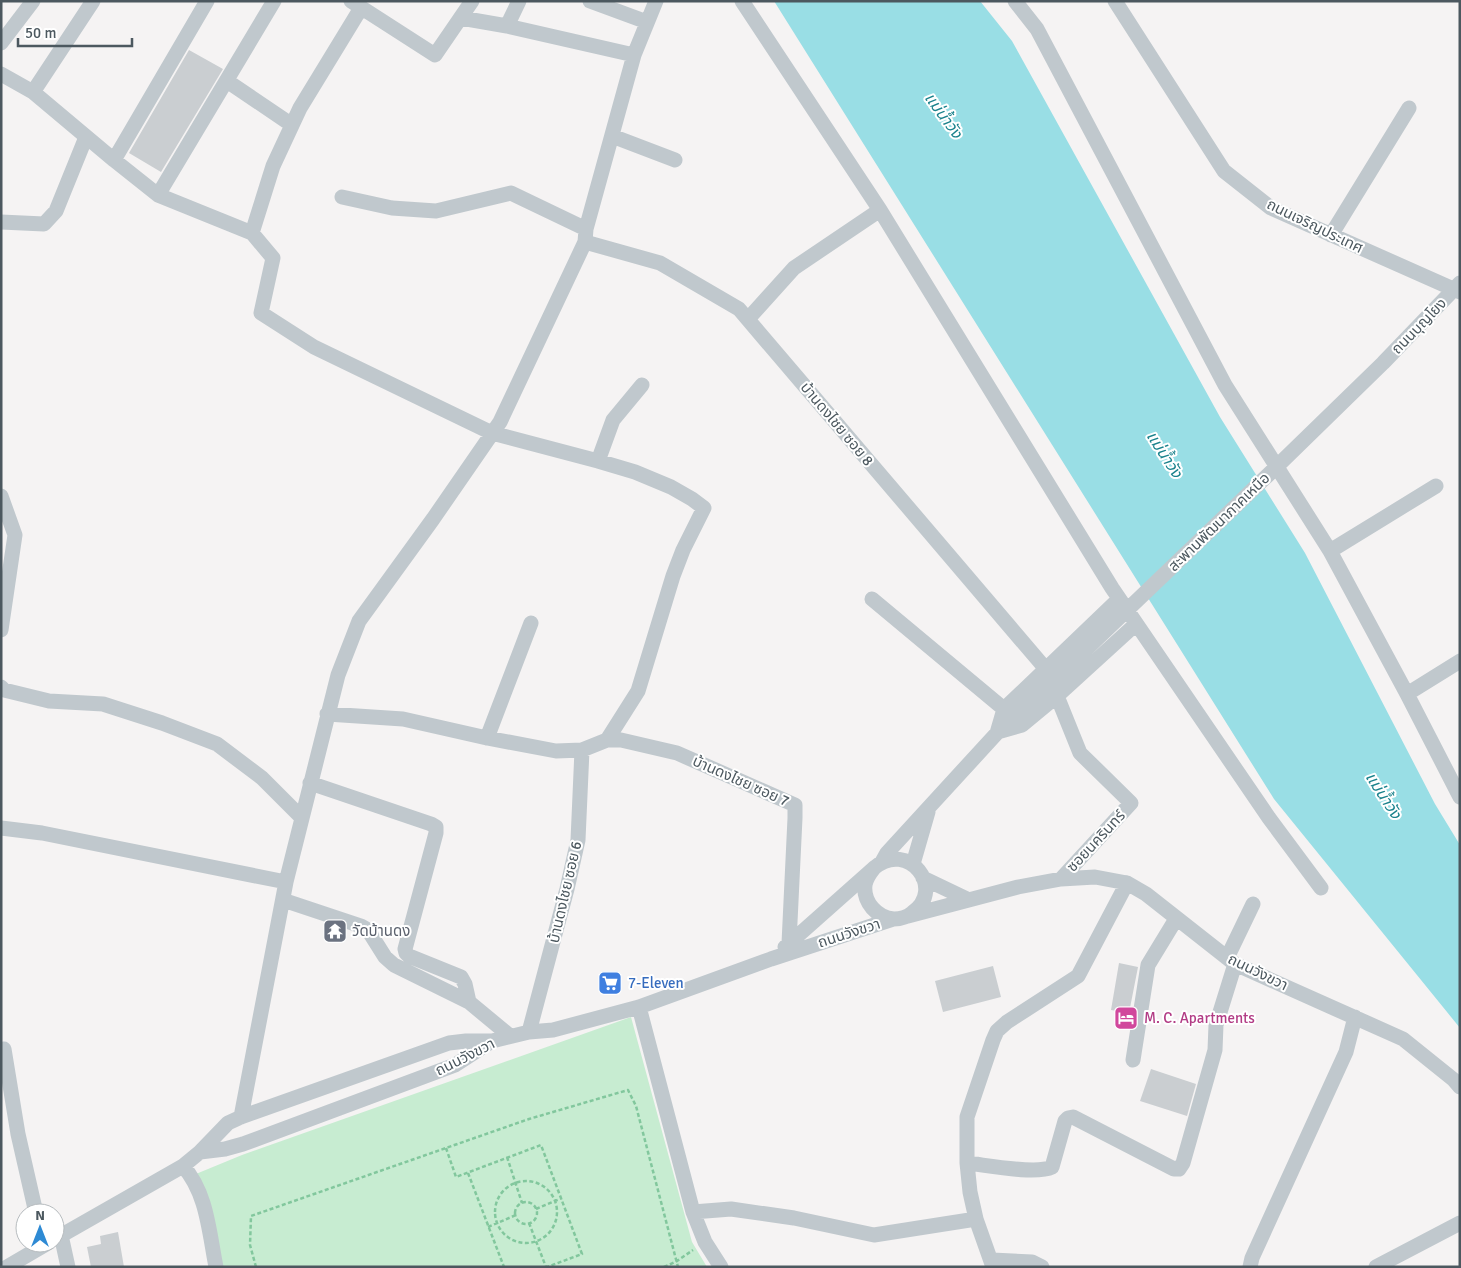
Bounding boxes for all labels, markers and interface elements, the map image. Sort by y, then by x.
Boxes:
scale bar [18,15,131,47]
text: 50 m [25,24,56,42]
water label: แม่น้ำวัง [920,88,969,144]
street label: ถนนเจริญประเทศ [1264,195,1366,257]
street label: ถนนบุญโยง [1388,294,1450,358]
street label: บ้านดงไชย ซอย 8 [797,378,877,470]
water label: แม่น้ำวัง [1142,426,1189,483]
street label: สะพานพัฒนาภาคเหนือ [1165,469,1273,575]
street label: บ้านดงไชย ซอย 7 [690,752,792,810]
water label: แม่น้ำวัง [1361,767,1408,824]
street label: ซอยนครินทร์ [1063,806,1129,875]
street label: บ้านดงไชย ซอย 6 [545,839,585,945]
street label: ถนนวังขวา [816,914,882,952]
temple icon: วัดบ้านดง [322,918,348,944]
place label: วัดบ้านดง [352,922,410,940]
street label: ถนนวังขวา [1225,950,1291,994]
supermarket icon: 7-Eleven [597,970,623,996]
place label: 7-Eleven [628,974,684,992]
hotel icon: M. C. Apartments [1113,1005,1139,1031]
place label: M. C. Apartments [1144,1009,1255,1027]
street label: ถนนวังขวา [432,1034,498,1080]
north arrow [15,1203,65,1253]
text: N [35,1207,45,1224]

